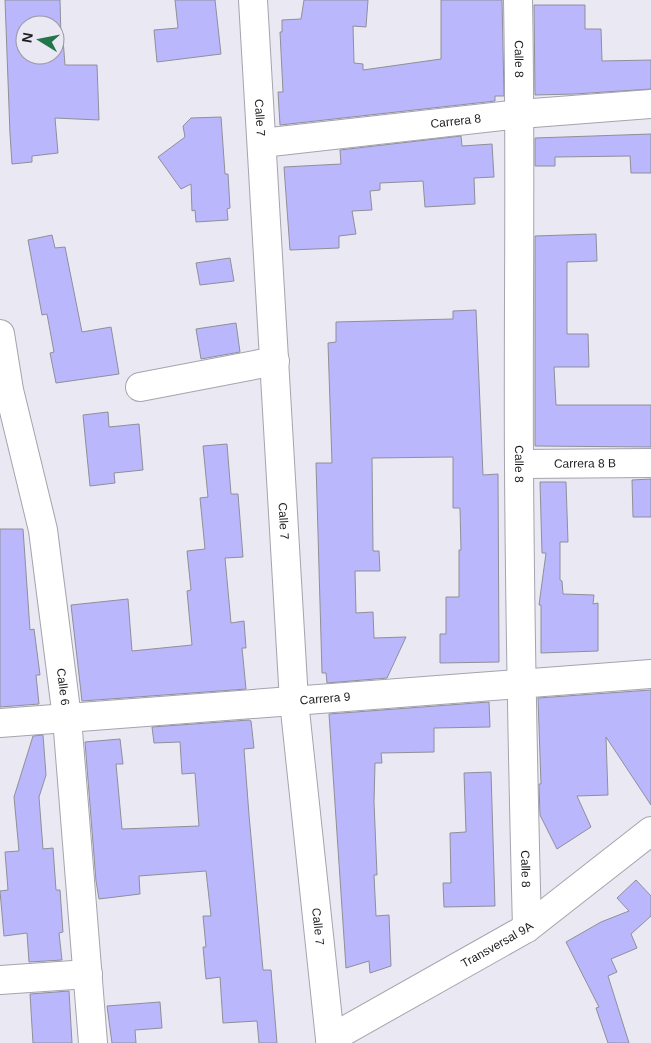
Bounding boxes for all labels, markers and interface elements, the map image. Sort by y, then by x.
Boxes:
north arrow [15,15,65,65]
text: N [18,31,36,44]
street label: Calle 8 [512,40,526,78]
street label: Calle 7 [252,99,268,137]
street label: Carrera 8 [430,111,482,131]
street label: Calle 8 [512,445,526,483]
street label: Carrera 8 B [554,456,616,471]
street label: Calle 7 [275,502,292,541]
street label: Calle 6 [54,667,72,707]
street label: Carrera 9 [299,690,351,707]
street label: Calle 8 [518,850,533,888]
street label: Calle 7 [309,907,327,946]
street label: Transversal 9A [459,919,536,971]

